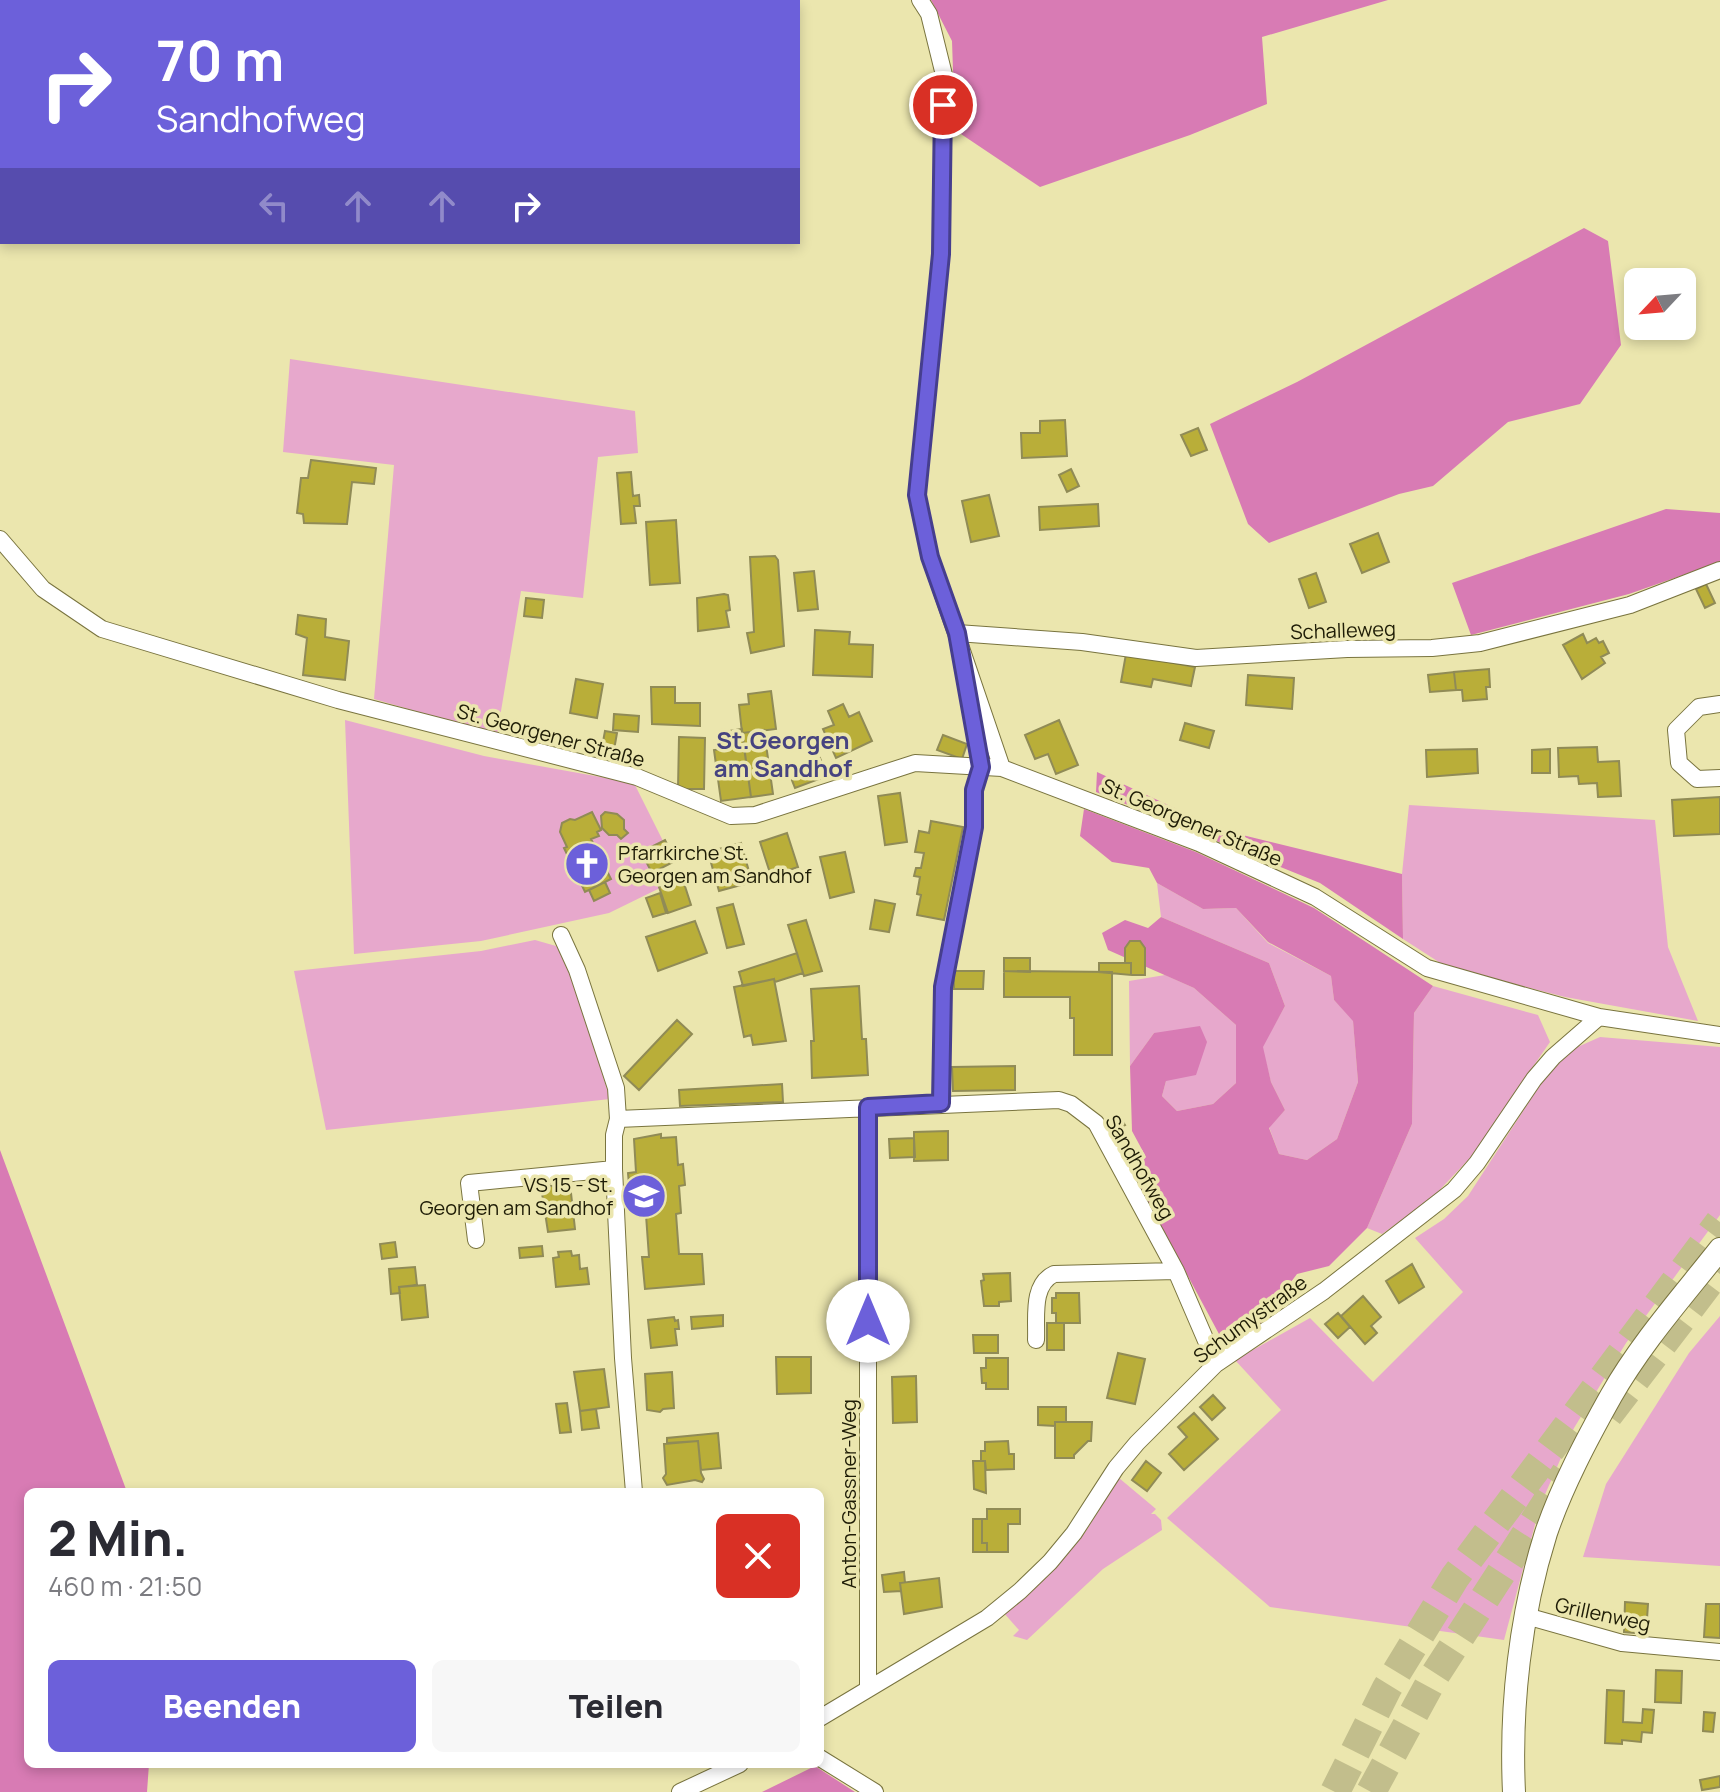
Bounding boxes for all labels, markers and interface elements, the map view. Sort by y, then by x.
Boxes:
text: 70 m [156,21,284,98]
icon: right [24,32,128,136]
pin [909,71,977,139]
icon: arrive [921,83,965,127]
text: Sandhofweg [156,94,366,143]
icon: left [252,184,296,228]
icon: ahead [336,184,380,228]
icon: ahead [420,184,464,228]
icon: right [504,184,548,228]
north arrow [1624,268,1696,340]
map controls [1624,268,1696,340]
street label: Schalleweg [1290,615,1396,645]
street label: St. Georgener Straße [454,697,648,773]
district label: St.Georgen am Sandhof [714,723,852,784]
street label: St. Georgener Straße [1098,772,1286,872]
place label: Pfarrkirche St. Georgen am Sandhof [618,839,812,889]
church icon: Pfarrkirche St. Georgen am Sandhof [563,840,611,888]
street label: Sandhofweg [1099,1110,1181,1224]
place label: VS 15 - St. Georgen am Sandhof [419,1171,613,1221]
school or university icon: VS 15 - St. Georgen am Sandhof [620,1172,668,1220]
street label: Schumystraße [1188,1269,1312,1369]
position arrow [826,1279,910,1363]
street label: Anton-Gassner-Weg [835,1399,862,1589]
text: 2 Min. [48,1505,188,1570]
button: close [716,1514,800,1598]
text: 460 m · 21:50 [48,1568,202,1604]
street label: Grillenweg [1553,1591,1653,1637]
button: Beenden [48,1660,416,1752]
button: Teilen [432,1660,800,1752]

